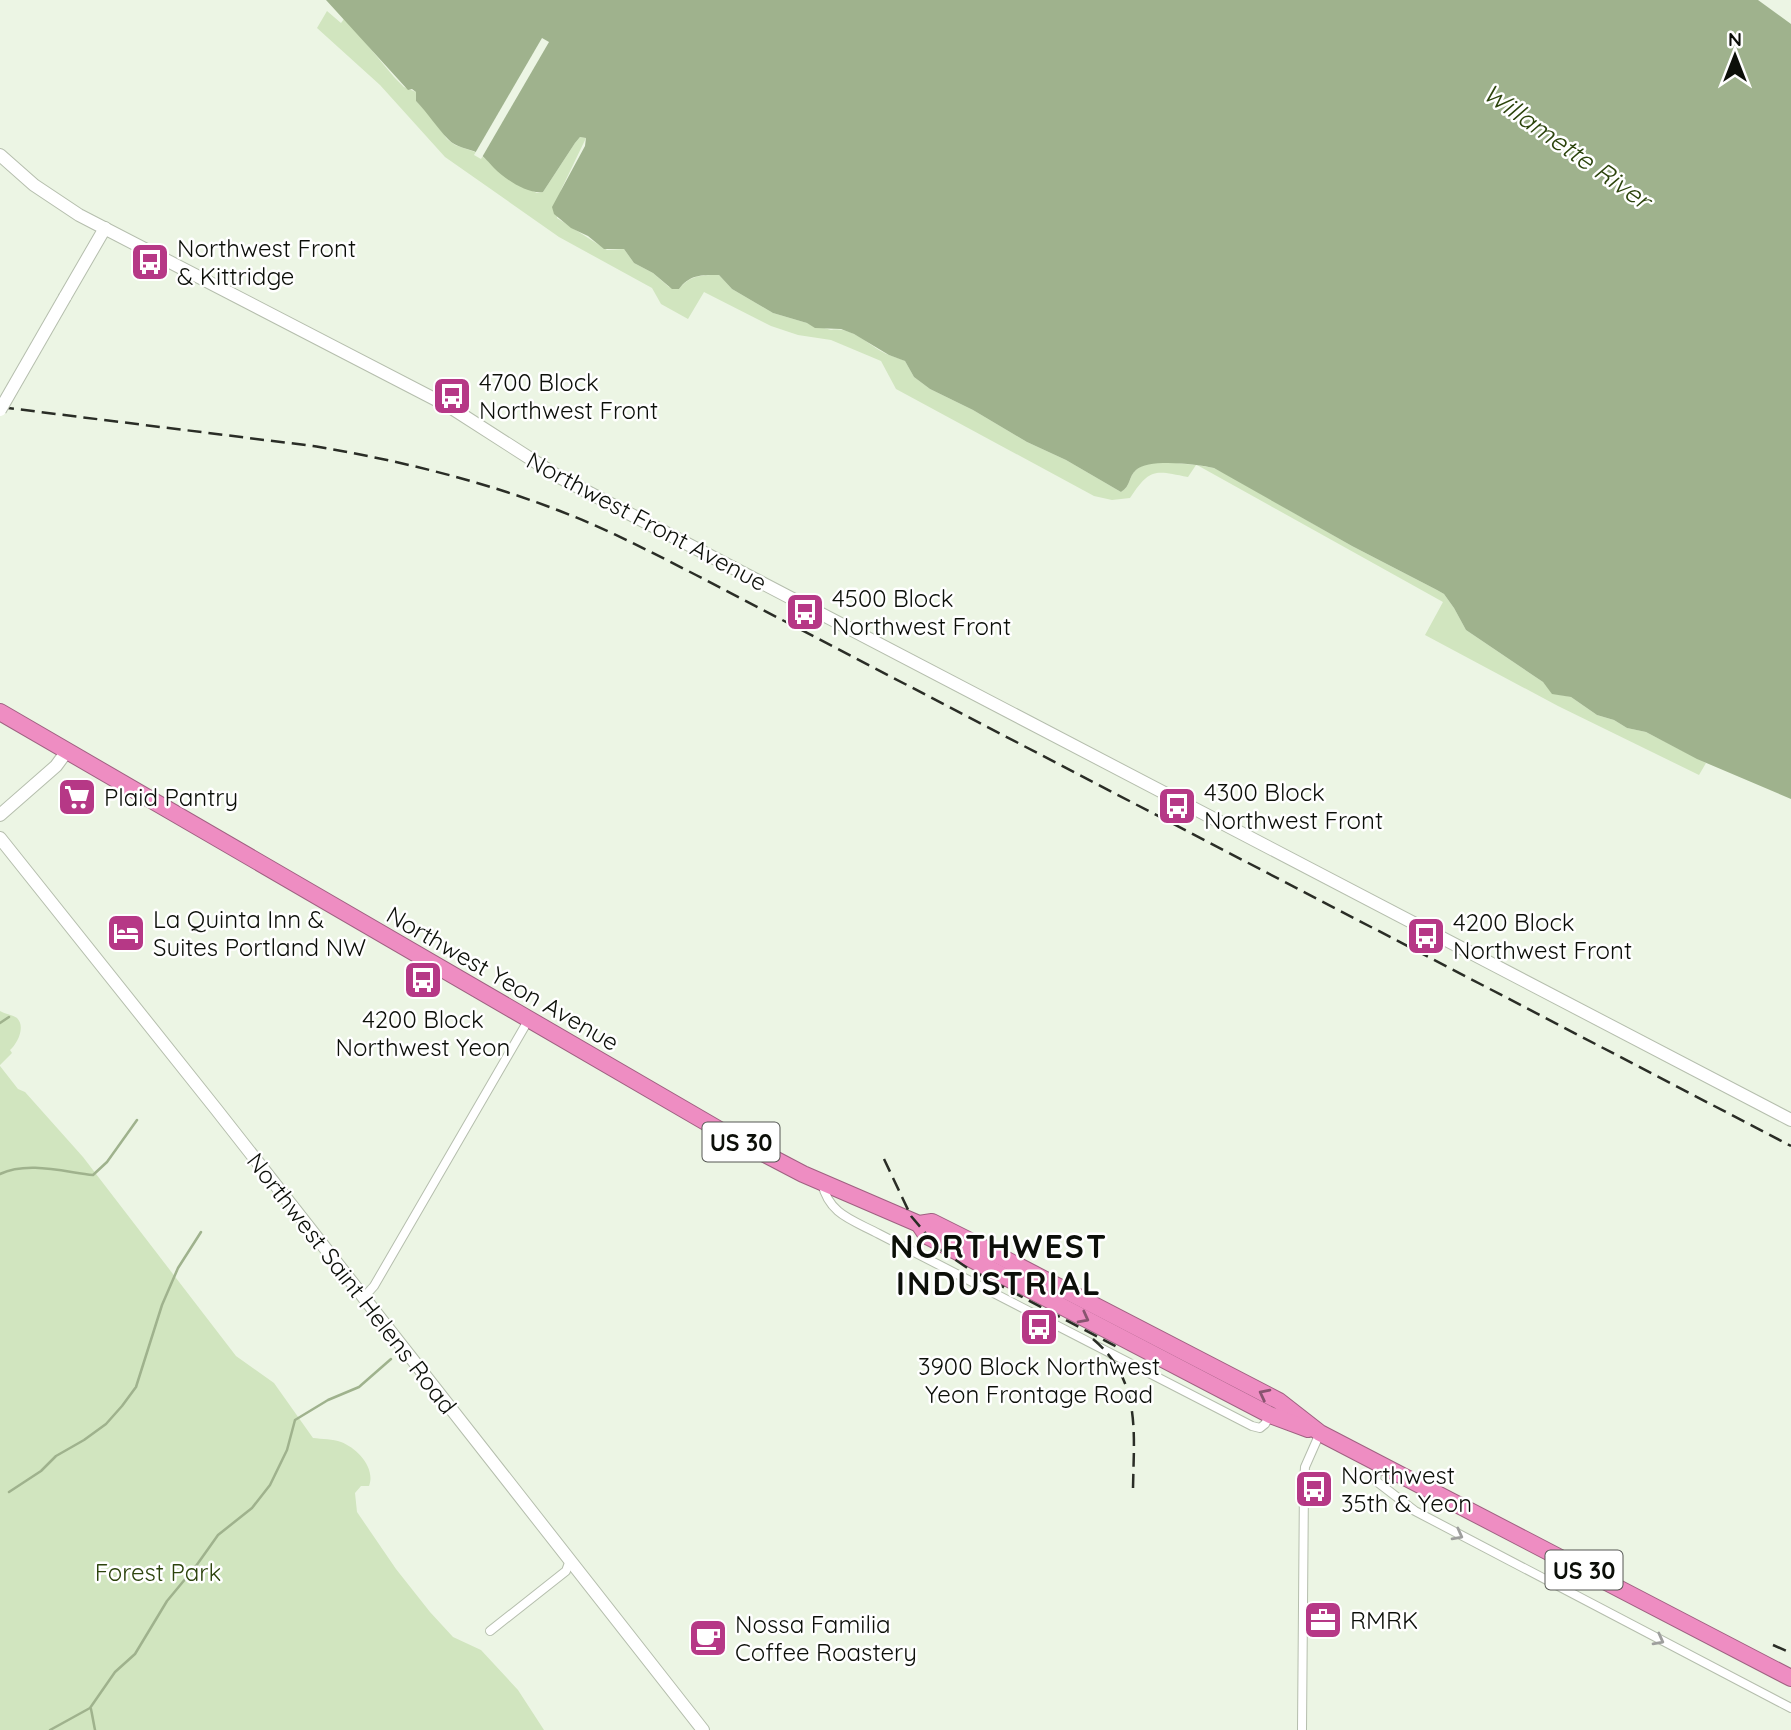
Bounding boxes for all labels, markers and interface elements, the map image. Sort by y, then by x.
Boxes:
north arrow [1700,21,1770,91]
text: N [1728,27,1742,51]
water label: Willamette River [1477,76,1660,218]
place label: Northwest Front & Kittridge [177,233,356,291]
bus stop icon: Northwest Front & Kittridge [129,241,171,283]
place label: 4700 Block Northwest Front [479,367,658,425]
bus stop icon: 4700 Block Northwest Front [431,375,473,417]
street label: Northwest Front Avenue [522,445,772,597]
place label: 4500 Block Northwest Front [832,583,1011,641]
bus stop icon: 4500 Block Northwest Front [784,591,826,633]
supermarket icon: Plaid Pantry [56,776,98,818]
place label: 4300 Block Northwest Front [1204,777,1383,835]
place label: Plaid Pantry [104,782,238,812]
bus stop icon: 4300 Block Northwest Front [1156,785,1198,827]
street label: Northwest Yeon Avenue [381,899,625,1057]
place label: La Quinta Inn & Suites Portland NW [153,904,366,962]
place label: 4200 Block Northwest Front [1453,907,1632,965]
hotel icon: La Quinta Inn & Suites Portland NW [105,912,147,954]
bus stop icon: 4200 Block Northwest Front [1405,915,1447,957]
bus stop icon: 4200 Block Northwest Yeon [402,959,444,1001]
place label: 4200 Block Northwest Yeon [336,1004,510,1062]
road number: US 30 [702,1122,780,1162]
street label: Northwest Saint Helens Road [241,1146,463,1420]
district label: NORTHWEST INDUSTRIAL [890,1226,1108,1303]
bus stop icon: 3900 Block Northwest Yeon Frontage Road [1018,1306,1060,1348]
one-way arrow [1076,1310,1089,1323]
place label: 3900 Block Northwest Yeon Frontage Road [918,1351,1160,1409]
one-way arrow [1259,1388,1271,1402]
place label: Northwest 35th & Yeon [1341,1460,1472,1518]
bus stop icon: Northwest 35th & Yeon [1293,1468,1335,1510]
one-way arrow [1450,1527,1463,1540]
road number: US 30 [1546,1550,1622,1590]
park label: Forest Park [95,1557,221,1587]
office icon: RMRK [1302,1599,1344,1641]
place label: RMRK [1350,1605,1418,1635]
place label: Nossa Familia Coffee Roastery [735,1609,917,1667]
cafe icon: Nossa Familia Coffee Roastery [687,1617,729,1659]
one-way arrow [1652,1632,1664,1646]

